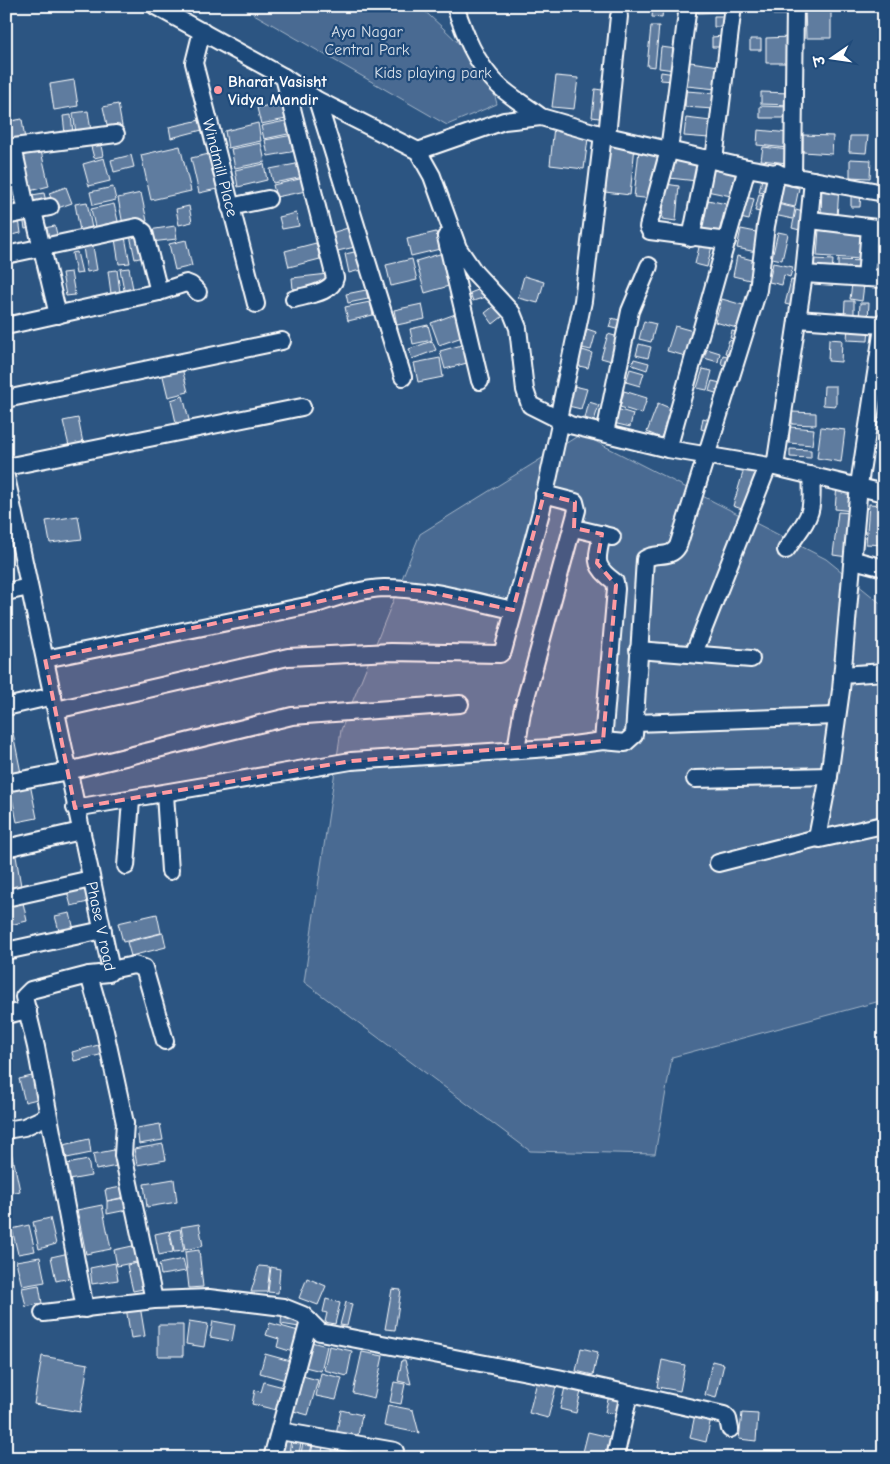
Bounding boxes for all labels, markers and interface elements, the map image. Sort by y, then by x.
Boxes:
park label: Aya Nagar Central Park [324,23,410,59]
north arrow [808,32,858,82]
text: उ [810,53,830,69]
park label: Kids playing park [374,64,492,82]
place label: Bharat Vasisht Vidya Mandir [228,73,327,109]
marker: Bharat Vasisht Vidya Mandir [212,84,224,96]
street label: Windmill Place [199,117,241,219]
street label: Phase V road [82,880,119,973]

